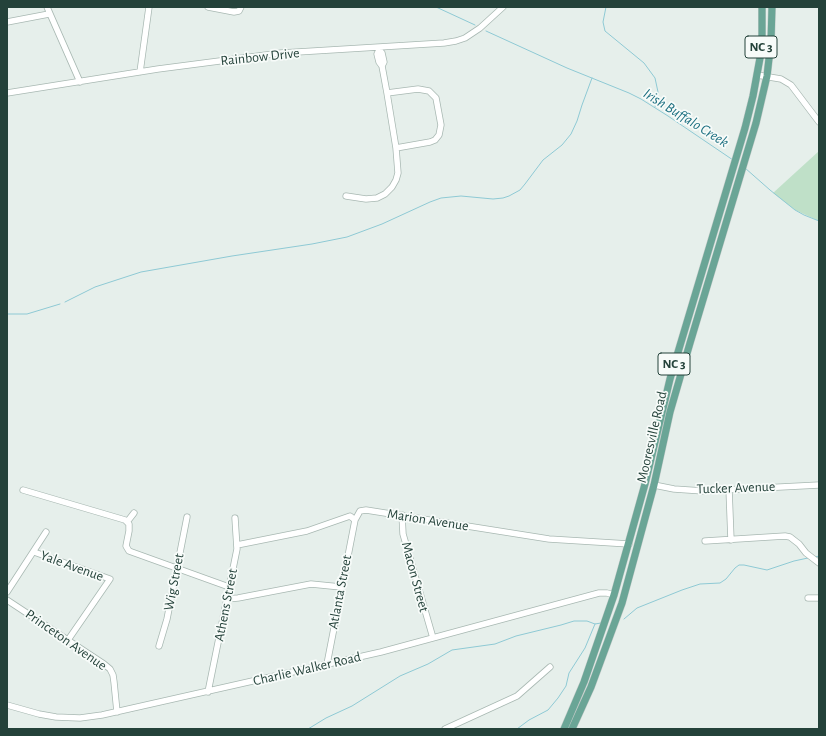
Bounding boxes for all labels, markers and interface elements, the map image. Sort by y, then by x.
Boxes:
road number: NC 3 [745,36,777,58]
street label: Rainbow Drive [220,45,300,69]
water label: Irish Buffalo Creek [640,85,732,151]
road number: NC 3 [658,353,690,375]
street label: Mooresville Road [633,390,671,484]
street label: Tucker Avenue [696,478,776,498]
street label: Marion Avenue [386,505,470,535]
street label: Macon Street [398,540,432,614]
street label: Yale Avenue [38,547,106,585]
street label: Wig Street [160,552,188,612]
street label: Atlanta Street [325,553,355,631]
street label: Athens Street [211,567,241,643]
street label: Princeton Avenue [22,606,110,674]
street label: Charlie Walker Road [252,648,362,690]

